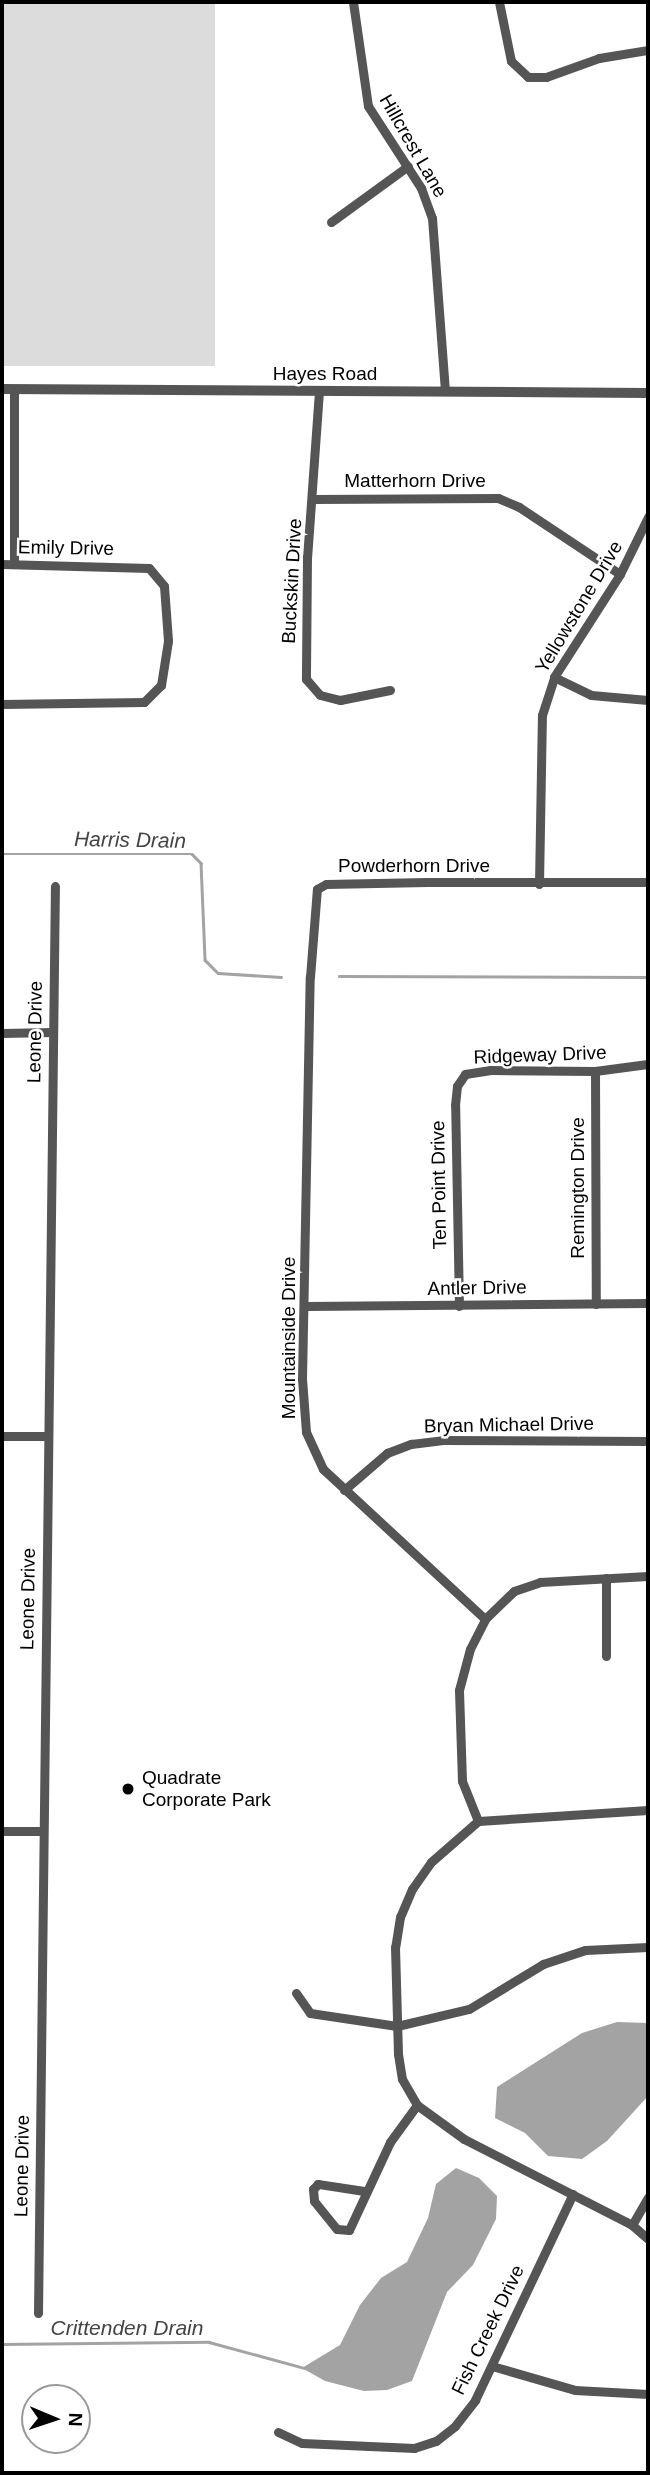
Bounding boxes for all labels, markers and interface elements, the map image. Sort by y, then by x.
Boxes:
street label: Hillcrest Lane [374,90,452,202]
street label: Hayes Road [273,363,377,385]
street label: Matterhorn Drive [344,470,486,492]
street label: Buckskin Drive [277,518,307,644]
street label: Emily Drive [18,536,114,560]
street label: Yellowstone Drive [531,537,627,677]
water label: Harris Drain [74,826,186,854]
street label: Powderhorn Drive [338,855,490,877]
street label: Leone Drive [23,981,47,1083]
street label: Ridgeway Drive [473,1041,607,1069]
street label: Remington Drive [567,1117,589,1259]
street label: Ten Point Drive [426,1120,452,1250]
street label: Mountainside Drive [278,1257,300,1419]
street label: Antler Drive [427,1276,527,1300]
street label: Bryan Michael Drive [424,1412,594,1438]
street label: Leone Drive [16,1548,40,1650]
place label: Quadrate Corporate Park [142,1767,271,1811]
marker: Quadrate Corporate Park [120,1781,136,1797]
street label: Leone Drive [10,2115,34,2217]
street label: Fish Creek Drive [447,2261,529,2399]
water label: Crittenden Drain [51,2315,203,2341]
north arrow [21,2384,91,2454]
text: N [65,2412,86,2427]

